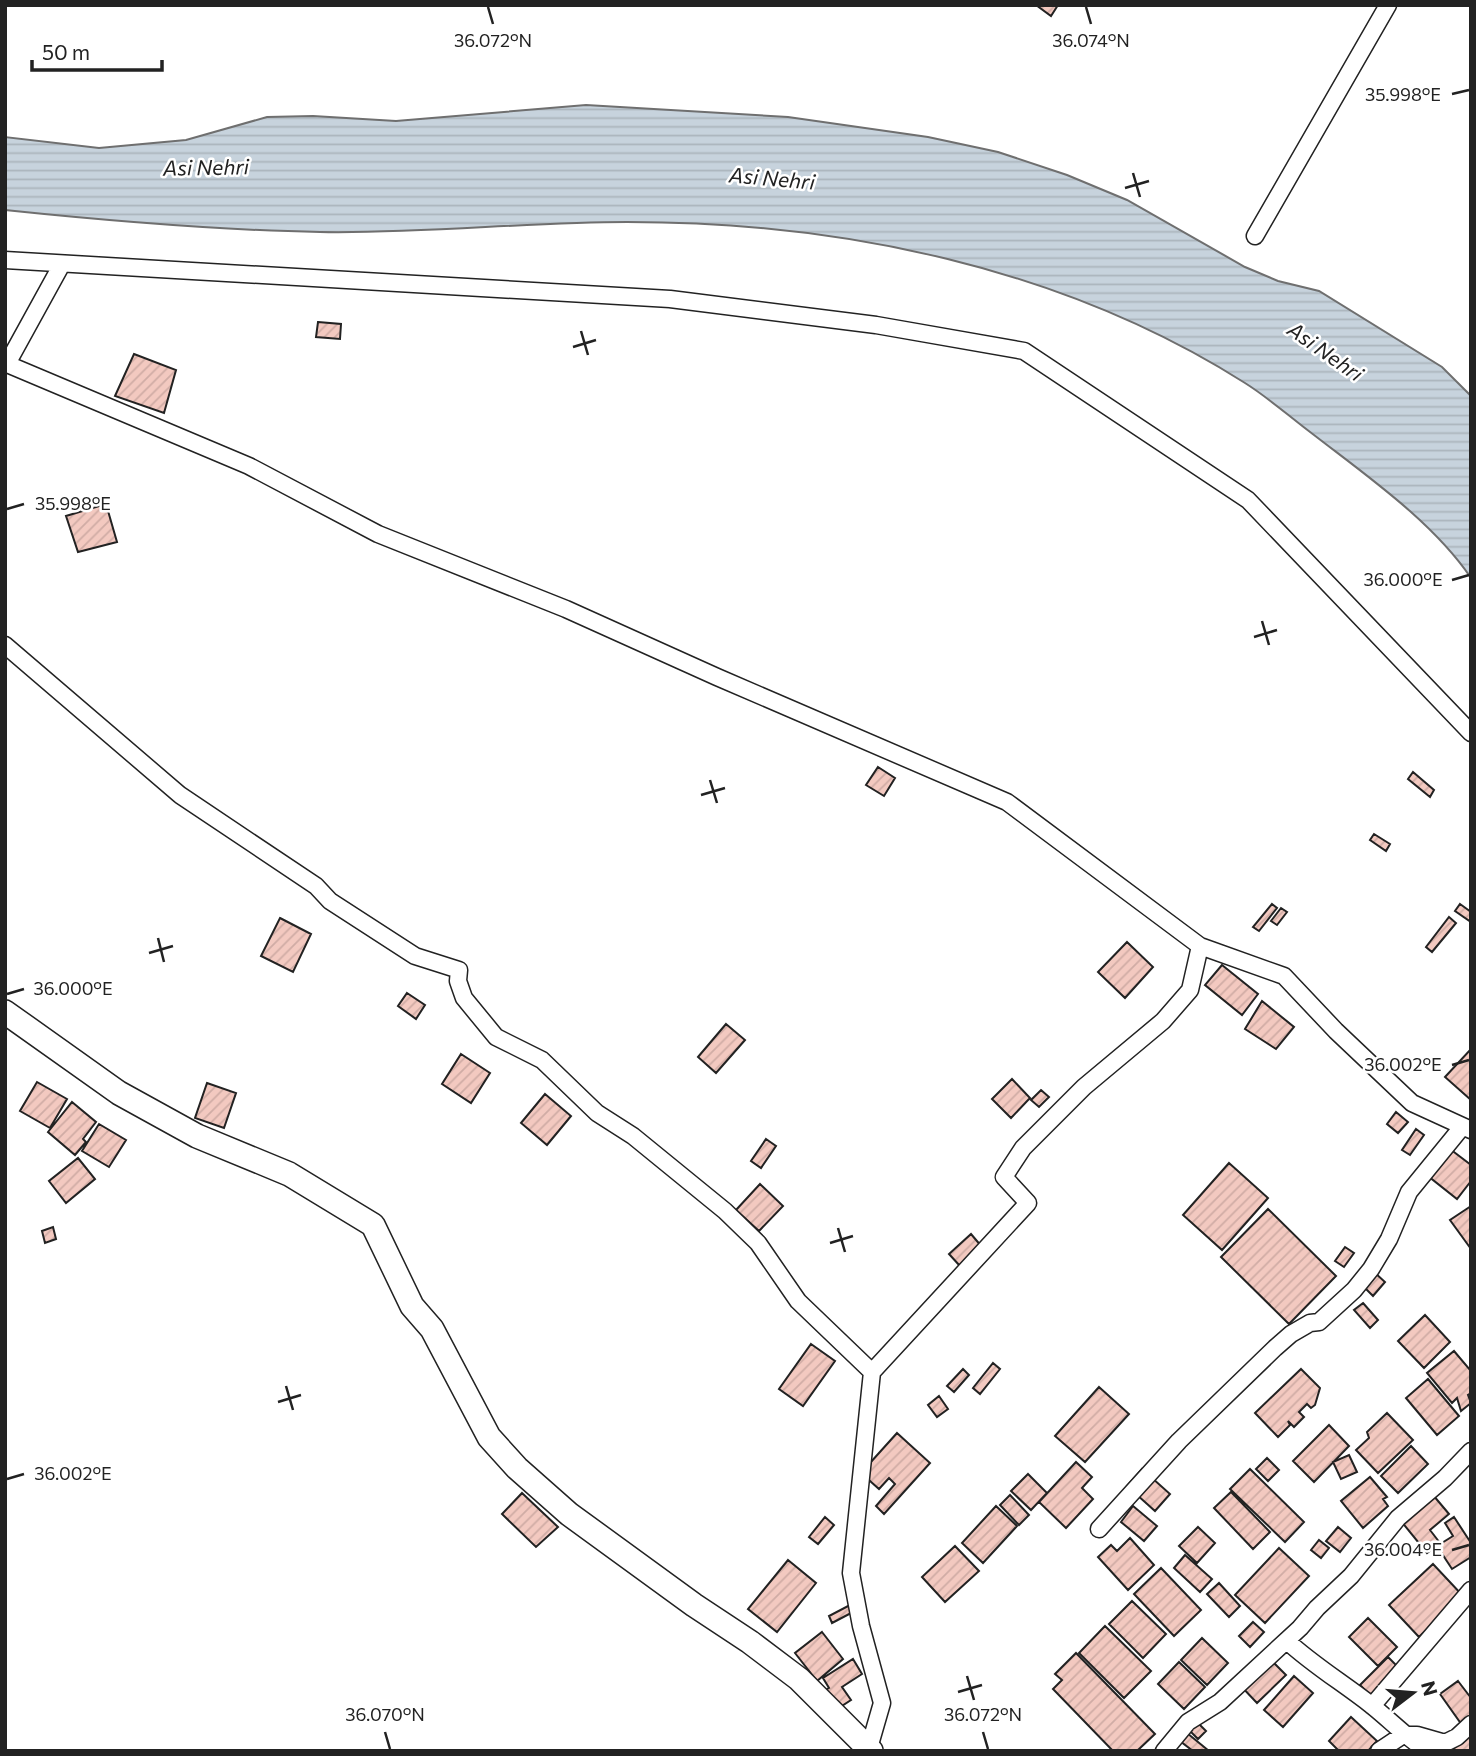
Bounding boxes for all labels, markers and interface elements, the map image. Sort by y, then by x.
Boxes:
scale bar [32,28,161,72]
text: 36.072°N [454,29,532,51]
text: 36.074°N [1052,29,1130,51]
text: 50 m [42,39,90,64]
text: 35.998°E [1365,83,1441,105]
water label: Asi Nehri [162,153,250,180]
water label: Asi Nehri [727,161,817,194]
water label: Asi Nehri [1283,315,1369,386]
text: 35.998°E [35,492,111,514]
text: 36.000°E [1363,568,1443,590]
text: 36.000°E [33,977,113,999]
text: 36.002°E [1364,1053,1442,1075]
text: 36.002°E [34,1462,112,1484]
text: 36.004°E [1364,1538,1442,1560]
north arrow [1378,1658,1448,1728]
text: N [1417,1678,1443,1698]
text: 36.070°N [345,1703,425,1725]
text: 36.072°N [944,1703,1022,1725]

